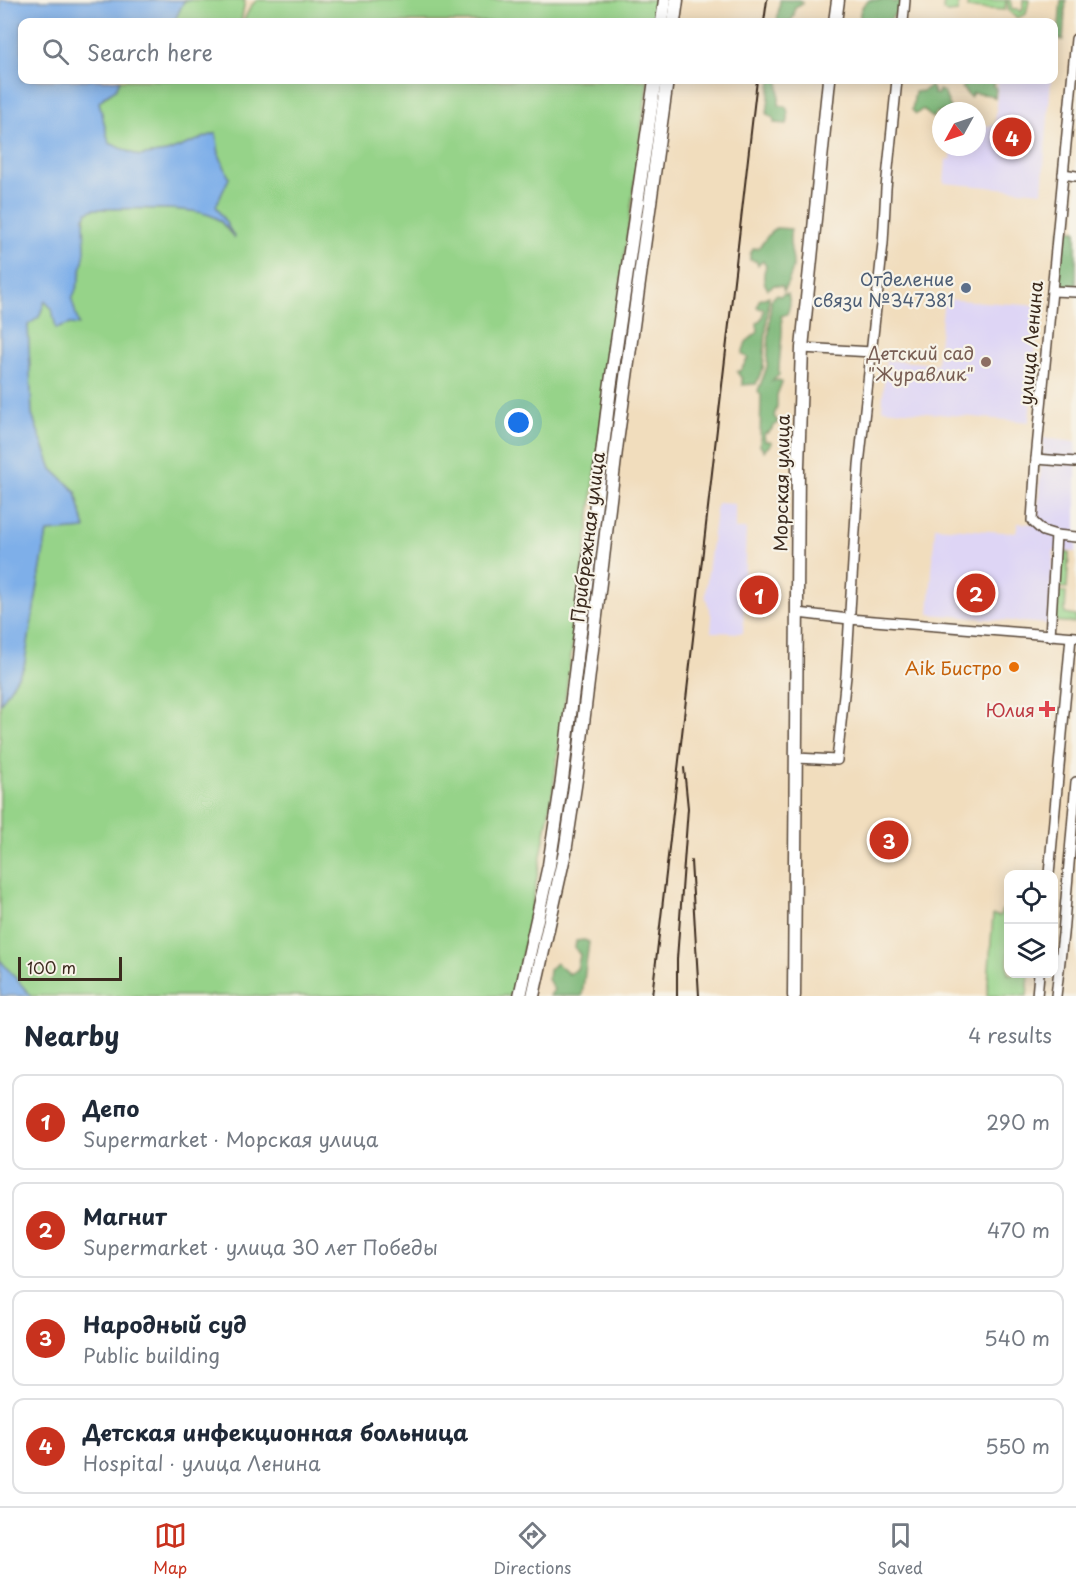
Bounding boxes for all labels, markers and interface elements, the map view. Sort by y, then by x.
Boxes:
search box [18,18,1058,84]
icon: search [39,35,72,68]
text: Search here [87,35,213,68]
north arrow [932,102,986,156]
pin: 4 [992,114,1032,160]
place label: Отделение связи №347381 [813,265,954,313]
street label: улица Ленина [1011,279,1049,406]
marker: Отделение связи №347381 [959,281,973,295]
place label: Детский сад "Журавлик" [866,339,974,387]
marker: Детский сад "Журавлик" [979,355,993,369]
your location [504,408,533,437]
street label: Морская улица [766,413,796,552]
street label: Прибрежная улица [563,450,611,624]
pin: 2 [956,570,996,616]
pin: 1 [740,572,778,618]
place label: Aik Бистро [905,654,1002,681]
marker: Aik Бистро [1007,660,1021,674]
place label: Юлия [986,696,1035,723]
marker: Юлия [1040,702,1054,716]
pin: 3 [870,818,908,862]
map controls [1004,870,1058,978]
button: locate [1004,870,1058,924]
button: layers [1004,924,1058,978]
scale bar [18,954,122,982]
text: 100 m [27,955,76,979]
text: Nearby [24,1016,119,1055]
text: 4 results [968,1020,1052,1050]
text: Депо [83,1091,139,1124]
text: 1 [41,1107,50,1137]
text: 290 m [986,1107,1050,1137]
text: Supermarket · Морская улица [83,1124,378,1154]
text: Магнит [83,1199,167,1232]
text: 2 [38,1215,53,1245]
text: 470 m [987,1215,1050,1245]
text: Supermarket · улица 30 лет Победы [83,1232,438,1262]
text: Народный суд [83,1307,247,1340]
text: 3 [39,1323,52,1353]
text: 540 m [984,1323,1050,1353]
text: Public building [83,1340,220,1370]
text: Детская инфекционная больница [83,1415,468,1448]
text: 4 [39,1431,52,1461]
text: 550 m [985,1431,1050,1461]
text: Hospital · улица Ленина [83,1448,321,1478]
tab: Map [153,1519,187,1579]
tab: Directions [493,1519,571,1579]
tab: Saved [877,1519,923,1579]

